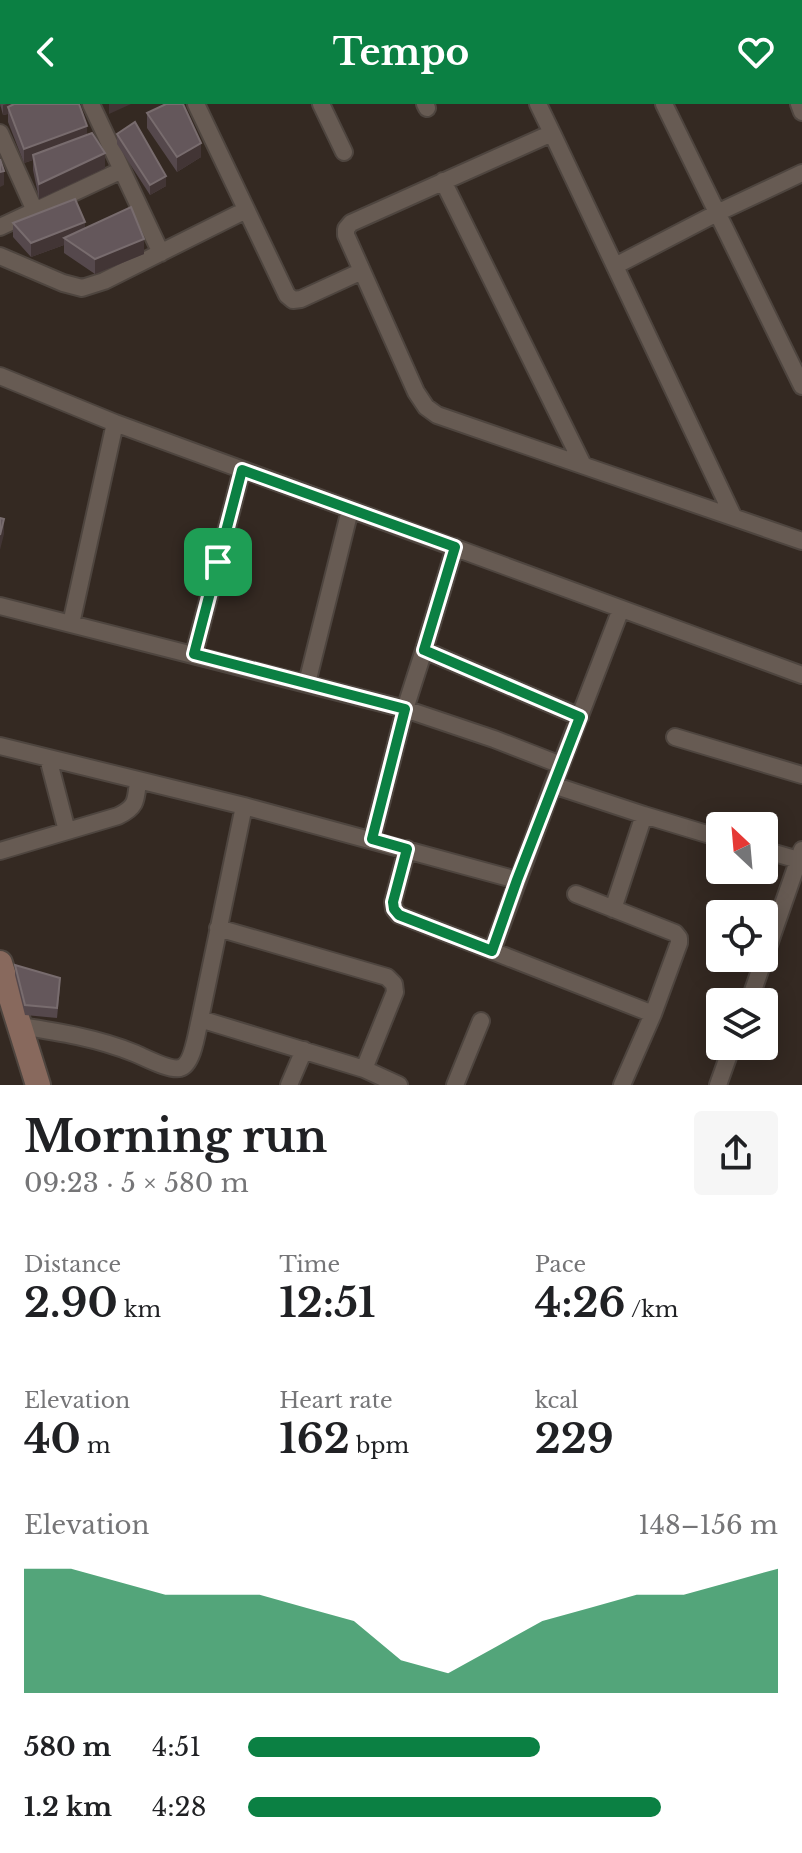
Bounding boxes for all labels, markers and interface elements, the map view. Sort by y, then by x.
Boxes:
icon: back [24,30,68,74]
text: Tempo [333,30,469,75]
icon: heart [734,30,778,74]
pin [184,528,252,596]
icon: arrive [196,540,240,584]
north arrow [706,812,778,884]
map controls [706,812,778,1060]
button: locate [706,900,778,972]
button: layers [706,988,778,1060]
text: Morning run [24,1109,327,1164]
button: share [694,1111,778,1195]
text: 09:23 · 5 × 580 m [24,1167,249,1199]
text: Distance [24,1251,121,1278]
text: Time [279,1251,340,1278]
text: Pace [535,1251,586,1278]
text: 2.90 [24,1278,118,1328]
text: 12:51 [279,1278,375,1328]
text: 4:26 [535,1278,626,1328]
text: km [118,1296,161,1323]
text: /km [626,1296,678,1323]
text: Elevation [24,1387,130,1414]
text: Heart rate [279,1387,393,1414]
text: kcal [535,1387,579,1414]
text: 40 [24,1414,81,1464]
text: 162 [279,1414,350,1464]
text: 229 [535,1414,614,1464]
text: m [81,1432,111,1459]
text: bpm [350,1432,409,1459]
text: Elevation [24,1509,150,1541]
text: 148–156 m [638,1509,778,1541]
text: 580 m [24,1731,111,1763]
text: 4:51 [152,1731,201,1763]
text: 1.2 km [24,1791,112,1823]
text: 4:28 [152,1791,206,1823]

